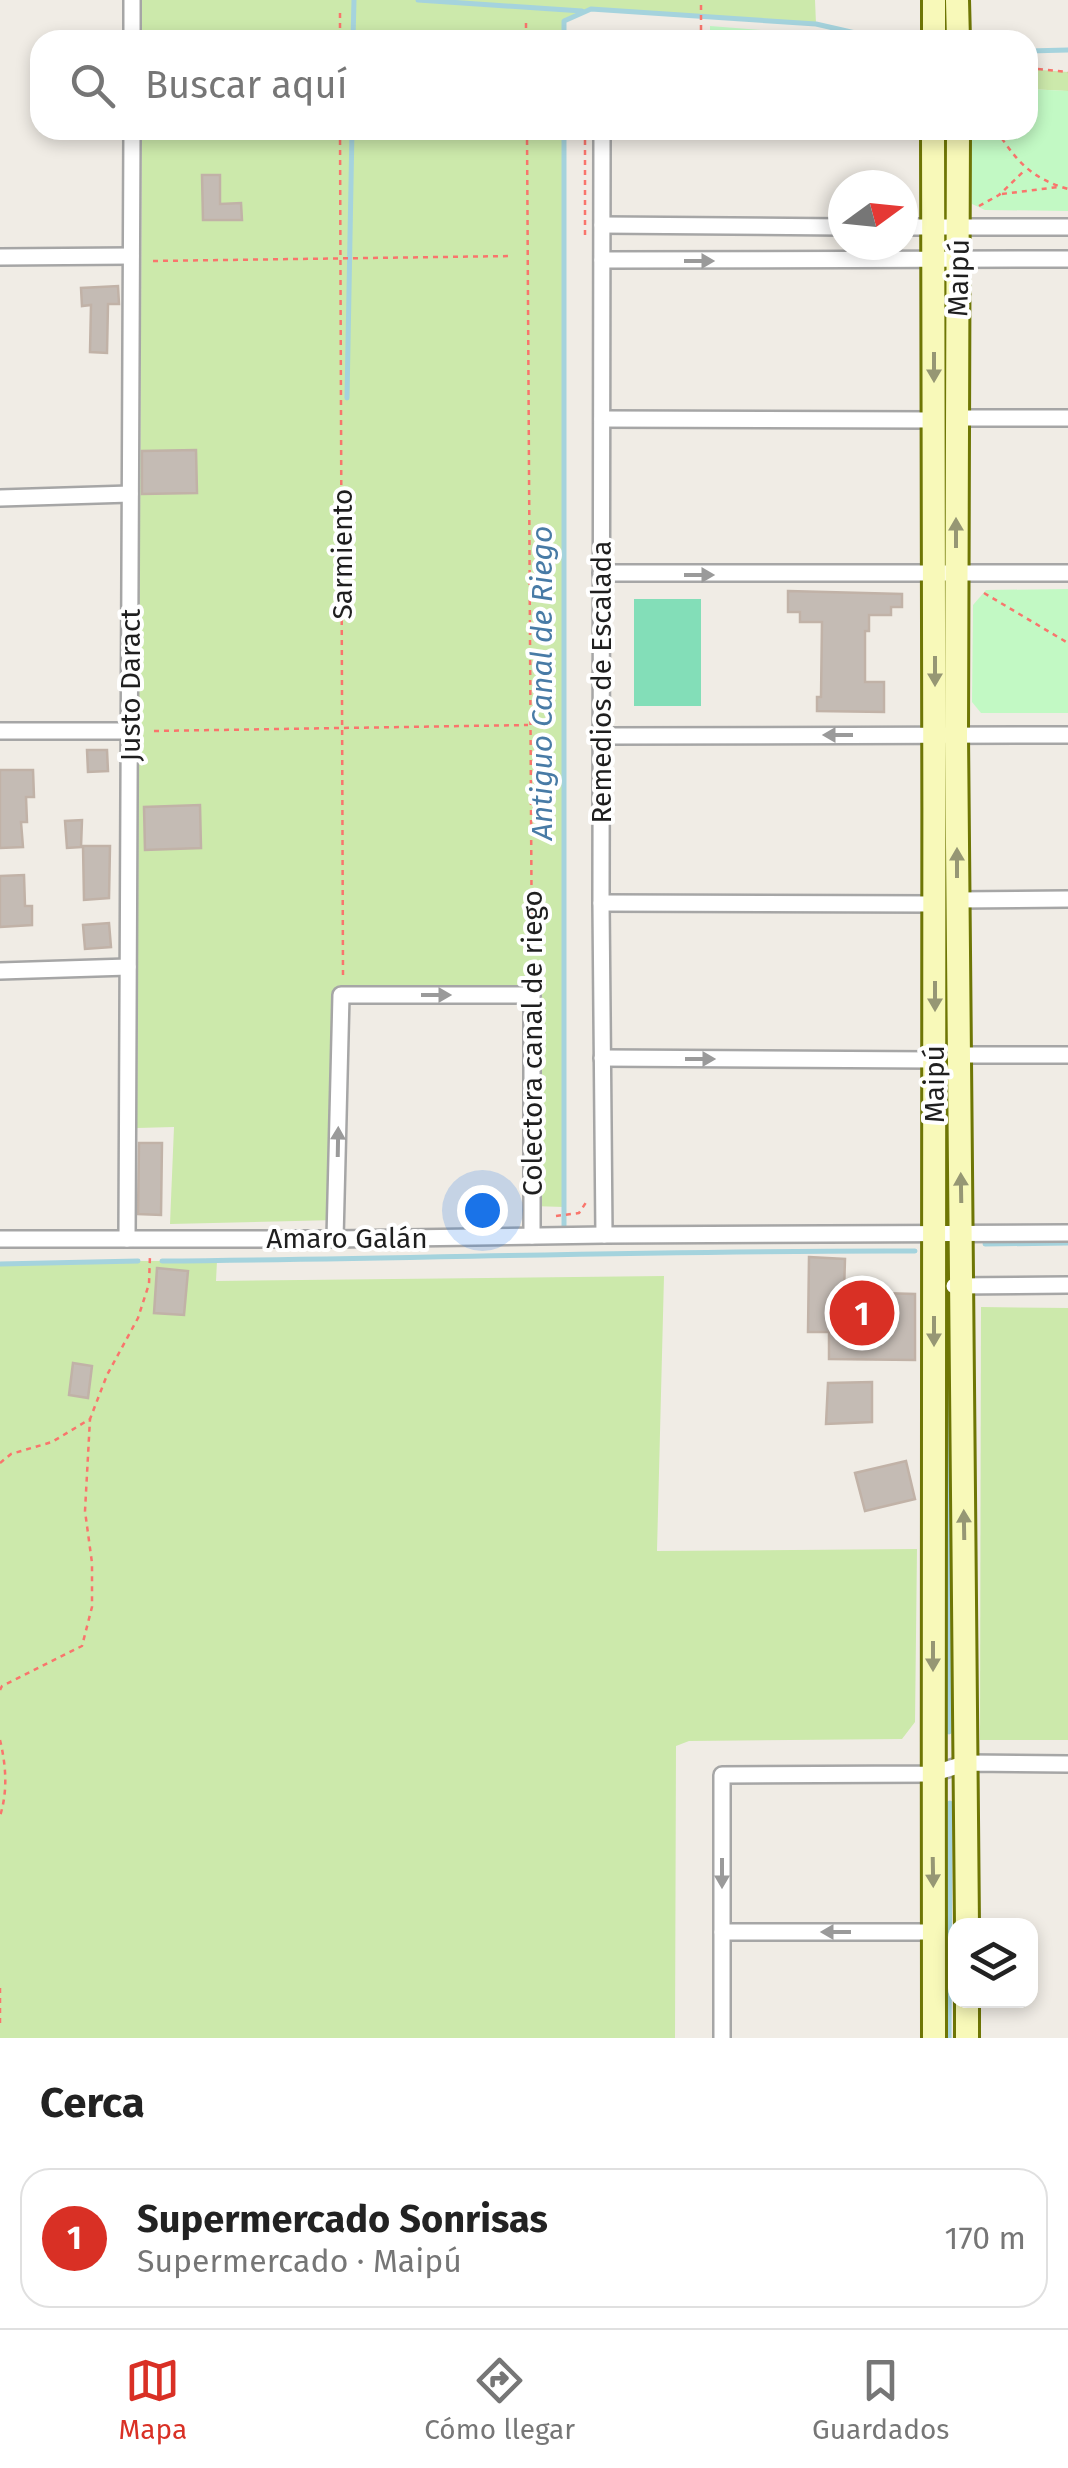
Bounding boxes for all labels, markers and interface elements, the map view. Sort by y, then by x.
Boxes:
search box [30,30,1038,140]
icon: search [65,58,120,113]
text: Buscar aquí [145,62,347,108]
north arrow [828,170,918,260]
street label: Maipú [941,239,976,317]
one-way arrow [684,253,716,269]
one-way arrow [926,352,942,384]
street label: Sarmiento [326,489,359,619]
one-way arrow [948,516,964,548]
water label: Antiguo Canal de Riego [524,526,560,841]
street label: Remedios de Escalada [585,540,618,824]
one-way arrow [683,567,715,583]
street label: Justo Daract [114,608,147,761]
one-way arrow [927,656,943,688]
one-way arrow [821,727,853,743]
one-way arrow [949,846,965,878]
street label: Colectora canal de riego [516,890,549,1196]
one-way arrow [927,981,943,1013]
one-way arrow [421,987,453,1003]
street label: Maipú [918,1045,951,1123]
one-way arrow [684,1051,716,1067]
one-way arrow [330,1126,346,1157]
one-way arrow [953,1171,969,1203]
your location [457,1185,508,1236]
street label: Amaro Galán [266,1222,428,1255]
pin: 1 [830,1276,894,1350]
one-way arrow [926,1315,942,1347]
one-way arrow [956,1509,972,1541]
one-way arrow [925,1640,941,1672]
one-way arrow [925,1856,941,1888]
one-way arrow [714,1857,730,1889]
map controls [948,1918,1038,2008]
button: layers [948,1918,1038,2008]
one-way arrow [820,1924,852,1940]
text: Cerca [40,2078,145,2128]
text: Supermercado Sonrisas [137,2196,548,2242]
text: 1 [67,2219,82,2257]
text: 170 m [945,2219,1026,2257]
text: Supermercado · Maipú [137,2242,462,2280]
tab: Mapa [119,2353,187,2446]
tab: Cómo llegar [424,2353,575,2446]
tab: Guardados [812,2353,949,2446]

